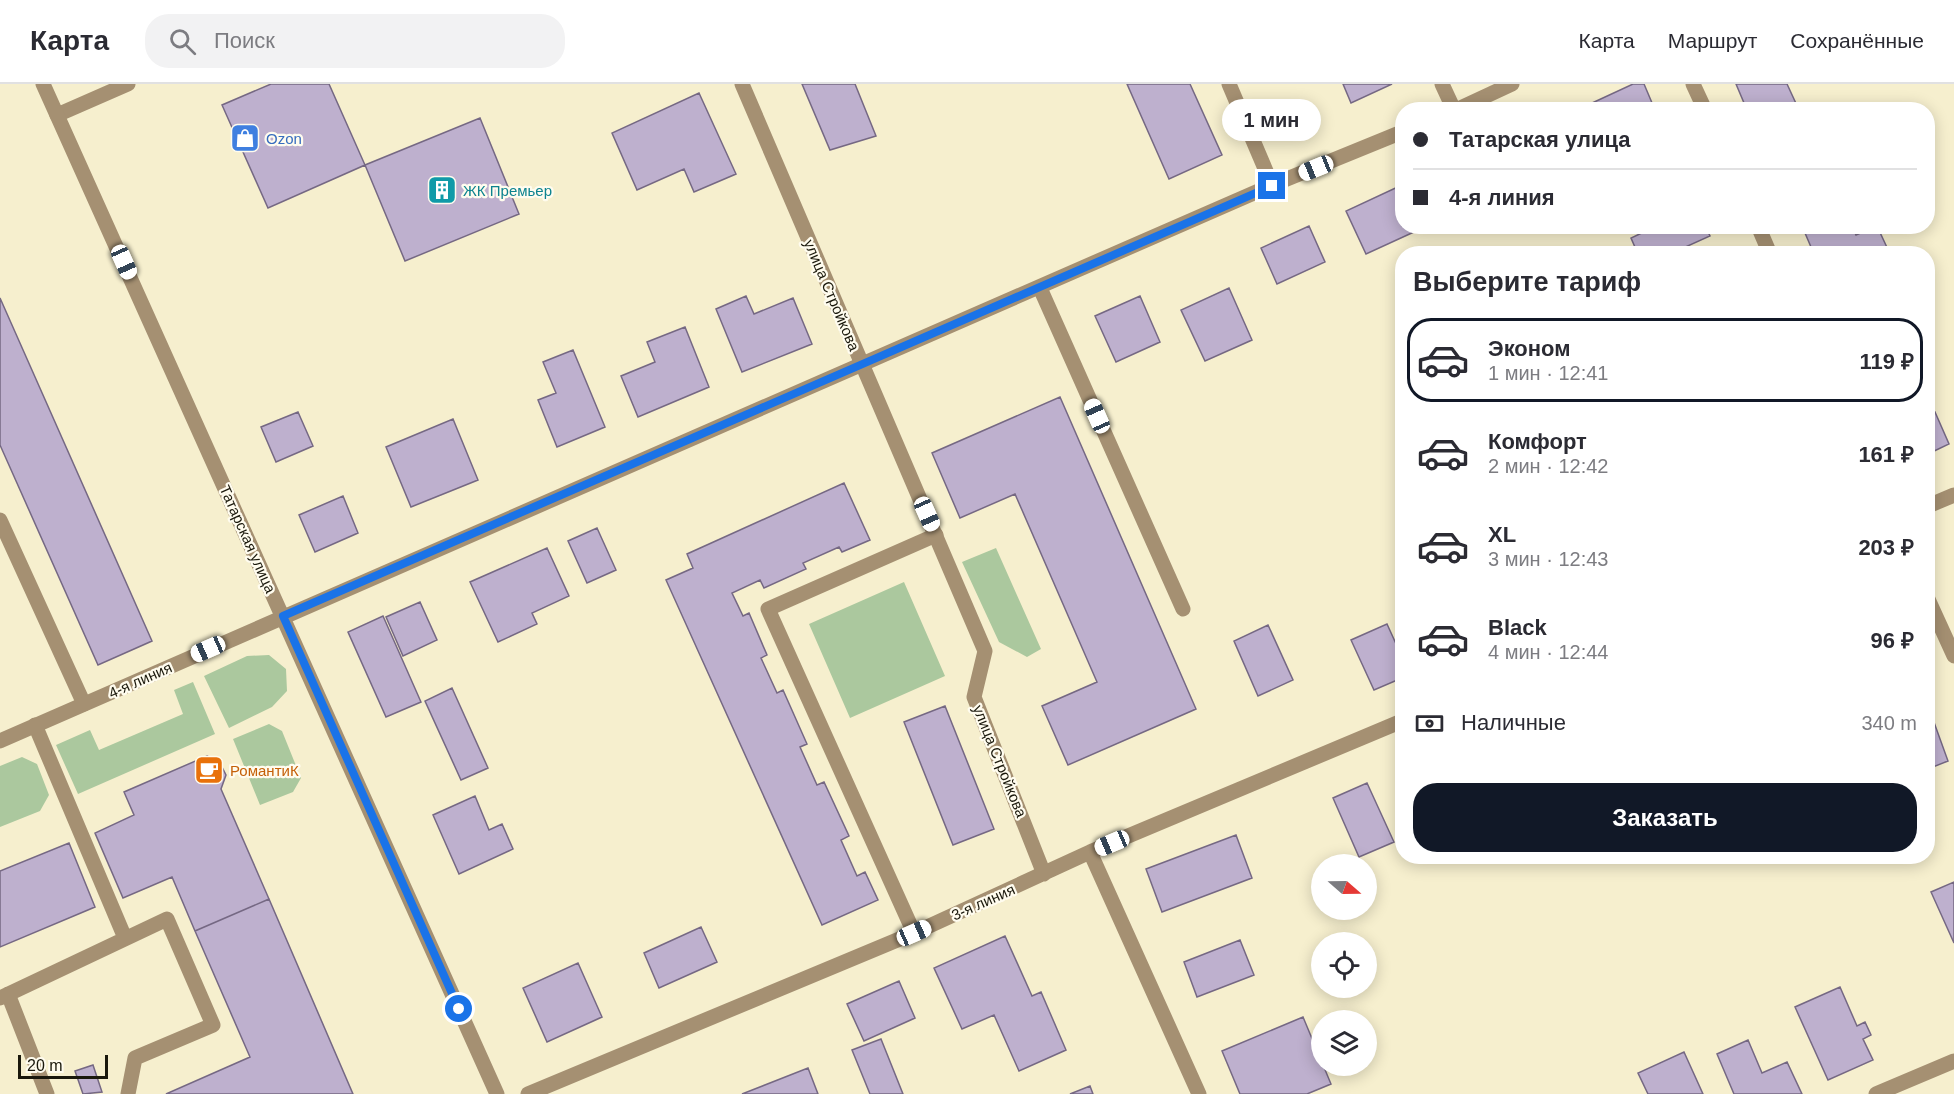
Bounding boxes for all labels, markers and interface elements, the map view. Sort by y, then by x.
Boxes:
search box [145,14,565,68]
text: Карта [30,25,109,56]
icon: search [166,25,199,58]
text: Поиск [214,28,275,53]
text: Карта [1579,29,1635,52]
text: Маршрут [1668,29,1757,52]
text: Сохранённые [1790,29,1924,52]
callout: 1 мин [1222,99,1322,141]
text: 1 мин [1244,109,1299,131]
shop icon: Ozon [229,122,261,154]
text: Татарская улица [1449,127,1630,152]
place label: Ozon [266,130,302,147]
car [1296,153,1336,183]
route end [1258,172,1285,199]
building icon: ЖК Премьер [426,174,458,206]
place label: ЖК Премьер [463,182,552,199]
text: 4-я линия [1449,185,1555,210]
street label: улица Стройкова [801,237,863,354]
car [108,242,140,282]
text: Выберите тариф [1413,267,1641,297]
icon: car [1416,333,1470,387]
text: Эконом [1488,336,1571,361]
text: 119 ₽ [1860,349,1914,374]
text: 1 мин · 12:41 [1488,362,1608,384]
car [1081,396,1113,436]
icon: car [1416,426,1470,480]
text: Комфорт [1488,429,1587,454]
text: 161 ₽ [1858,442,1914,467]
text: 2 мин · 12:42 [1488,455,1608,477]
street label: Татарская улица [217,482,280,596]
car [911,494,943,534]
icon: car [1416,519,1470,573]
text: XL [1488,522,1516,547]
text: 203 ₽ [1858,535,1914,560]
text: 3 мин · 12:43 [1488,548,1608,570]
icon: car [1416,612,1470,666]
text: Black [1488,615,1547,640]
text: 96 ₽ [1871,628,1914,653]
car [188,633,228,665]
text: 4 мин · 12:44 [1488,641,1608,663]
street label: 4-я линия [106,658,174,702]
street label: улица Стройкова [970,702,1030,820]
icon: cash [1413,707,1446,740]
text: Наличные [1461,710,1566,735]
text: 340 m [1861,712,1917,734]
cafe icon: РомантиК [193,754,225,786]
place label: РомантиК [230,762,299,779]
button: Заказать [1413,783,1917,852]
car [1092,828,1132,858]
north arrow [1311,854,1377,920]
map controls [1311,854,1377,1076]
street label: 3-я линия [949,880,1017,924]
car [894,917,934,949]
button: locate [1311,932,1377,998]
route start [445,995,472,1022]
button: layers [1311,1010,1377,1076]
scale bar [18,1052,108,1080]
text: 20 m [27,1057,63,1074]

